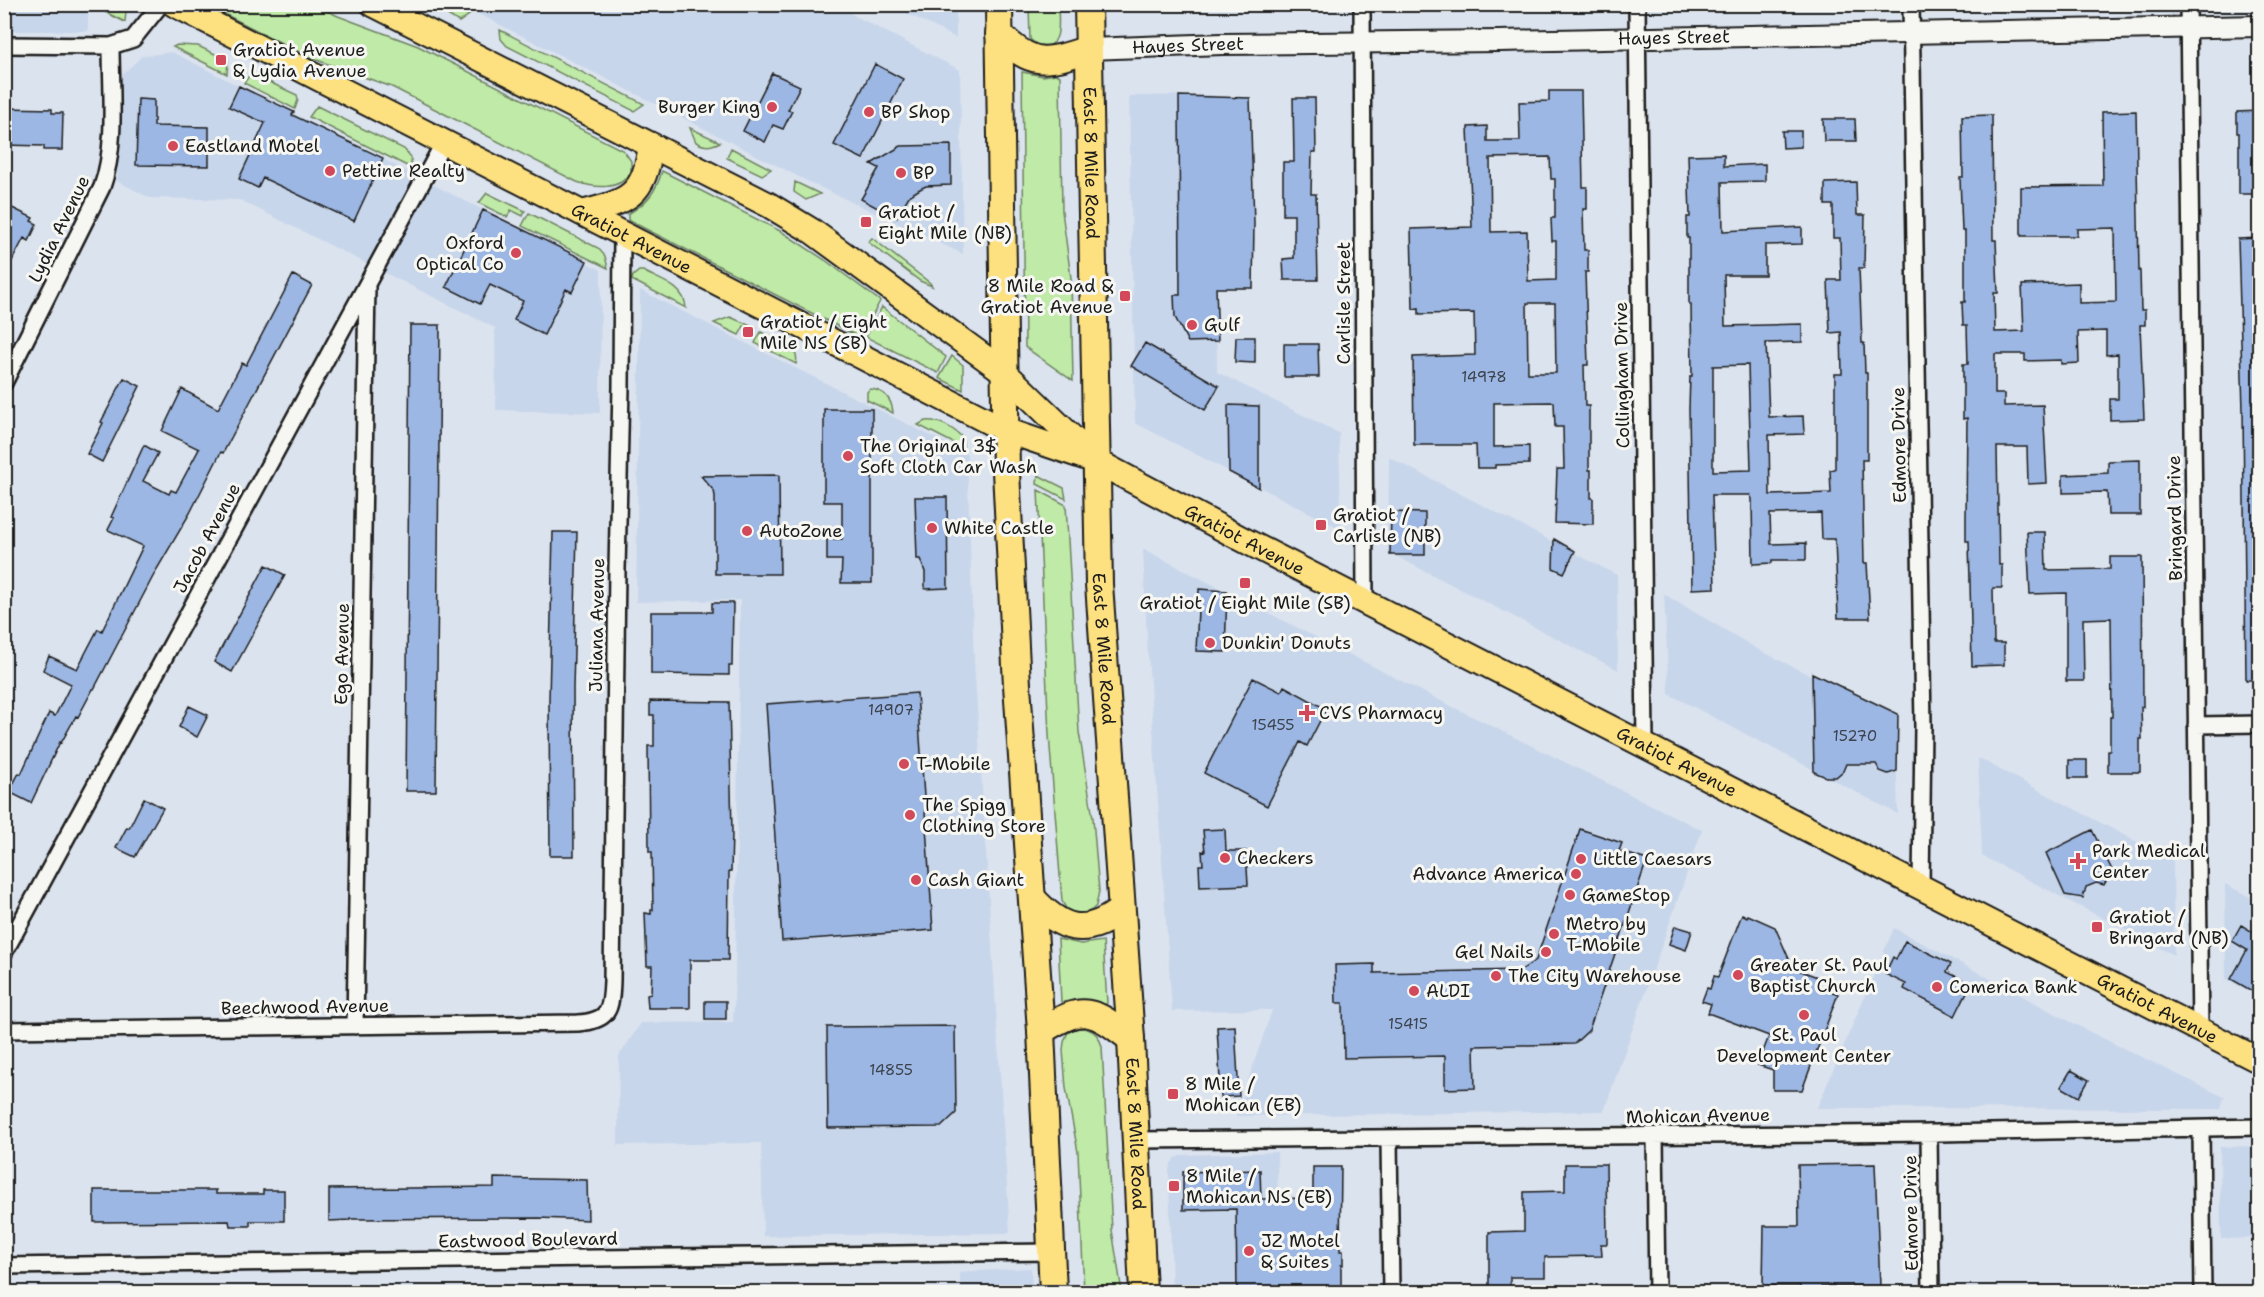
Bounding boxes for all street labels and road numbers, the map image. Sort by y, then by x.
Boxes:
street label: Hayes Street [1618,24,1730,51]
street label: Hayes Street [1131,32,1244,59]
street label: East 8 Mile Road [1078,86,1104,239]
street label: Lydia Avenue [23,171,95,287]
street label: Gratiot Avenue [567,198,696,279]
street label: Carlisle Street [1332,241,1356,365]
street label: Collingham Drive [1609,301,1635,449]
street label: Edmore Drive [1886,387,1912,503]
street label: Bringard Drive [2162,455,2188,581]
street label: Jacob Avenue [168,479,246,597]
street label: Gratiot Avenue [1180,498,1309,581]
street label: Juliana Avenue [584,558,610,692]
street label: East 8 Mile Road [1087,572,1121,726]
street label: Ego Avenue [329,603,355,705]
street label: Gratiot Avenue [1612,721,1741,803]
street label: Gratiot Avenue [2093,967,2222,1049]
street label: Beechwood Avenue [221,994,389,1020]
street label: East 8 Mile Road [1120,1057,1151,1210]
street label: Mohican Avenue [1626,1103,1770,1129]
street label: Edmore Drive [1898,1155,1924,1271]
street label: Eastwood Boulevard [438,1226,618,1254]

